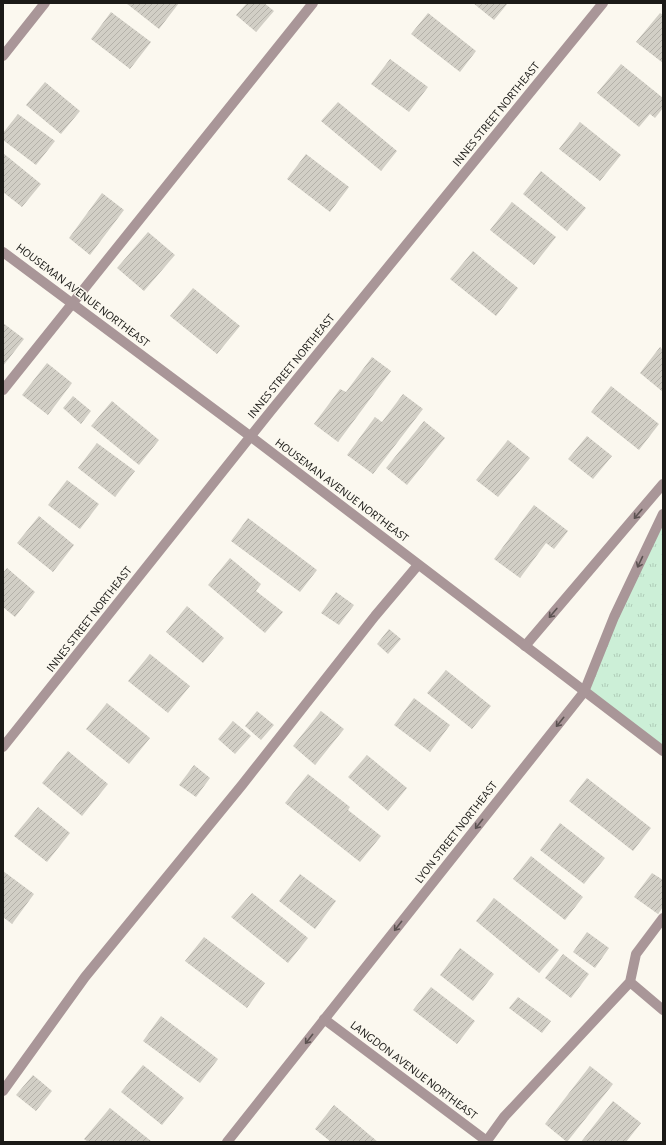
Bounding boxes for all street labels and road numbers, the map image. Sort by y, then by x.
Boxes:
street label: INNES STREET NORTHEAST [450,59,542,168]
street label: HOUSEMAN AVENUE NORTHEAST [14,241,152,349]
street label: INNES STREET NORTHEAST [245,311,337,420]
street label: HOUSEMAN AVENUE NORTHEAST [273,436,411,544]
street label: INNES STREET NORTHEAST [44,564,134,674]
street label: LYON STREET NORTHEAST [413,779,499,885]
street label: LANGDON AVENUE NORTHEAST [348,1018,480,1122]

